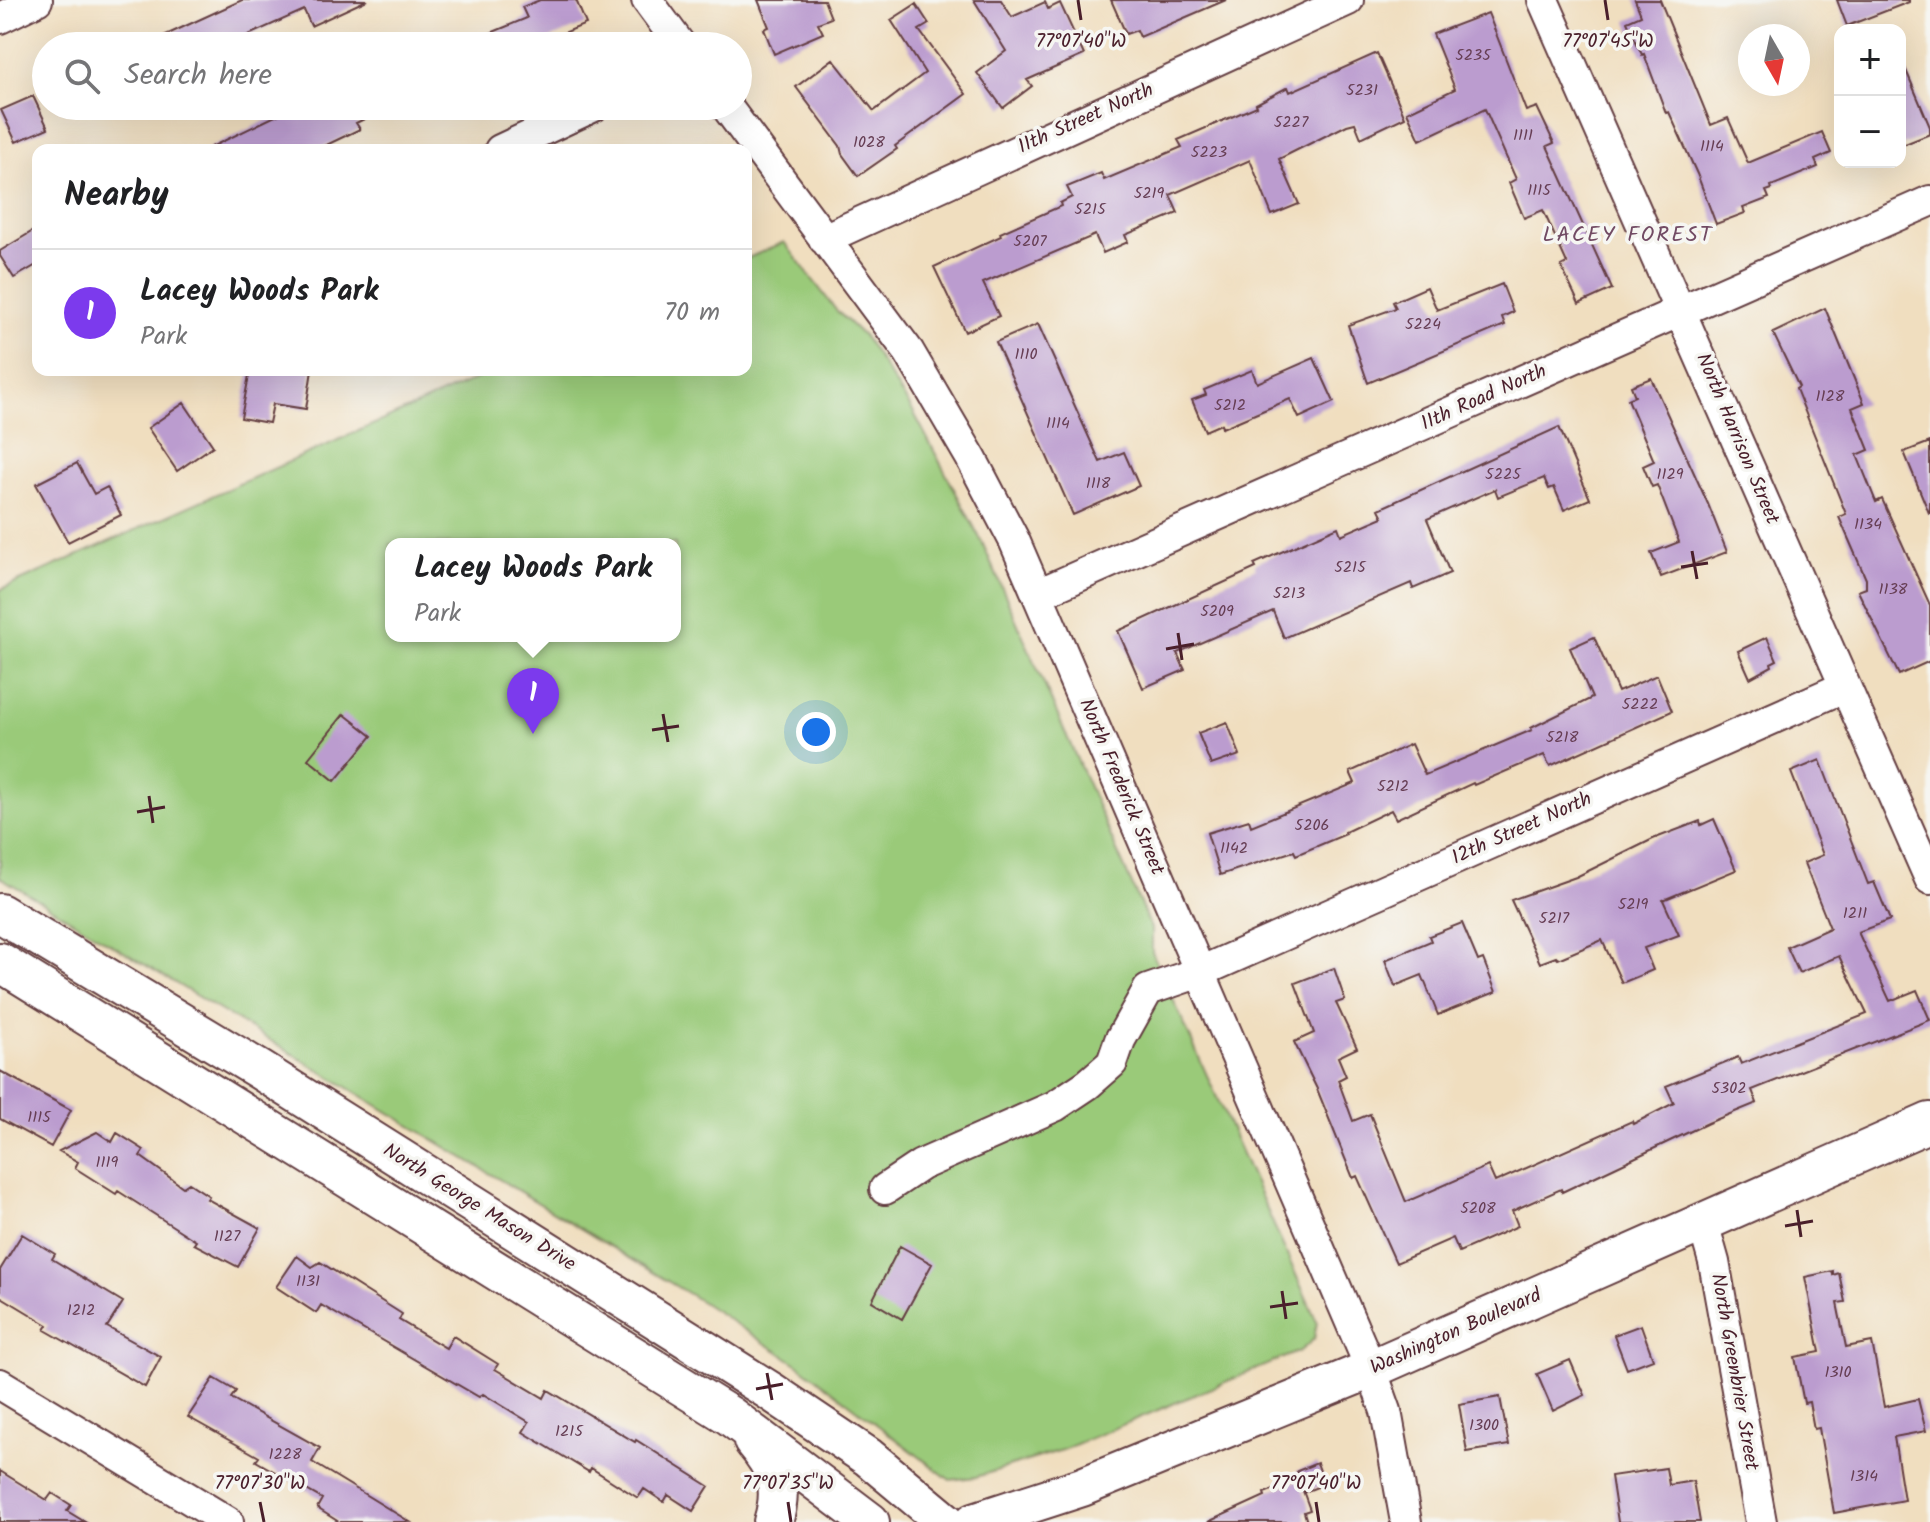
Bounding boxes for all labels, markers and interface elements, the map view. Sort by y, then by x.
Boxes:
north arrow [1738,24,1810,96]
map controls [1834,24,1906,168]
button: + [1834,24,1906,96]
text: 77°07'40"W [1036,26,1126,58]
text: 77°07'45"W [1562,26,1654,58]
search box [32,32,752,120]
house number: 5235 [1455,43,1492,68]
text: Search here [124,52,272,100]
icon: search [60,54,104,98]
street label: 11th Street North [1013,75,1159,163]
house number: 5231 [1346,78,1378,103]
button: − [1834,96,1906,168]
house number: 5227 [1274,110,1309,135]
house number: 1111 [1513,123,1533,148]
house number: 1028 [853,130,885,155]
house number: 1114 [1700,134,1724,159]
house number: 5223 [1191,140,1227,165]
text: Nearby [64,169,169,223]
house number: 1115 [1527,178,1552,203]
house number: 5219 [1134,181,1165,206]
house number: 5215 [1074,197,1107,222]
district label: LACEY FOREST [1542,218,1714,253]
house number: 5207 [1013,229,1047,254]
text: Lacey Woods Park [140,268,378,316]
text: 1 [86,292,94,334]
text: 70 m [664,292,720,334]
house number: 5224 [1405,312,1441,337]
text: Park [140,316,187,358]
house number: 1110 [1014,342,1038,367]
street label: North Harrison Street [1686,348,1788,530]
street label: 11th Road North [1416,356,1552,440]
house number: 1128 [1816,384,1845,409]
house number: 5212 [1214,393,1246,418]
house number: 1114 [1046,411,1070,436]
house number: 5225 [1485,462,1522,487]
house number: 1129 [1656,462,1684,487]
house number: 1118 [1086,471,1111,496]
house number: 1134 [1854,512,1882,537]
popup [385,538,681,642]
text: Lacey Woods Park [414,545,652,593]
house number: 5215 [1334,555,1367,580]
house number: 1138 [1879,577,1908,602]
house number: 5213 [1273,581,1305,606]
text: Park [414,593,461,635]
house number: 5209 [1200,599,1234,624]
pin: 1 [507,668,559,734]
house number: 5222 [1622,692,1658,717]
street label: North Frederick Street [1069,694,1173,881]
your location [796,712,836,752]
house number: 5218 [1546,725,1579,750]
house number: 5212 [1377,774,1409,799]
street label: 12th Street North [1447,784,1597,874]
house number: 5206 [1295,813,1329,838]
house number: 1142 [1220,836,1248,861]
house number: 5219 [1618,892,1649,917]
house number: 1211 [1843,901,1867,926]
house number: 5217 [1539,906,1570,931]
house number: 5302 [1711,1076,1747,1101]
house number: 1115 [27,1105,52,1130]
street label: North George Mason Drive [376,1136,582,1280]
house number: 1119 [96,1150,119,1175]
house number: 5208 [1460,1196,1496,1221]
house number: 1127 [214,1224,241,1249]
house number: 1131 [296,1269,320,1294]
street label: North Greenbrier Street [1701,1271,1767,1473]
street label: Washington Boulevard [1365,1279,1548,1384]
house number: 1212 [67,1298,95,1323]
house number: 1310 [1824,1360,1852,1385]
house number: 1300 [1469,1413,1499,1438]
house number: 1215 [555,1419,584,1444]
house number: 1228 [268,1442,302,1467]
house number: 1314 [1850,1464,1878,1489]
text: 77°07'30"W [214,1468,306,1500]
text: 77°07'35"W [742,1468,834,1500]
text: 77°07'40"W [1271,1468,1361,1500]

